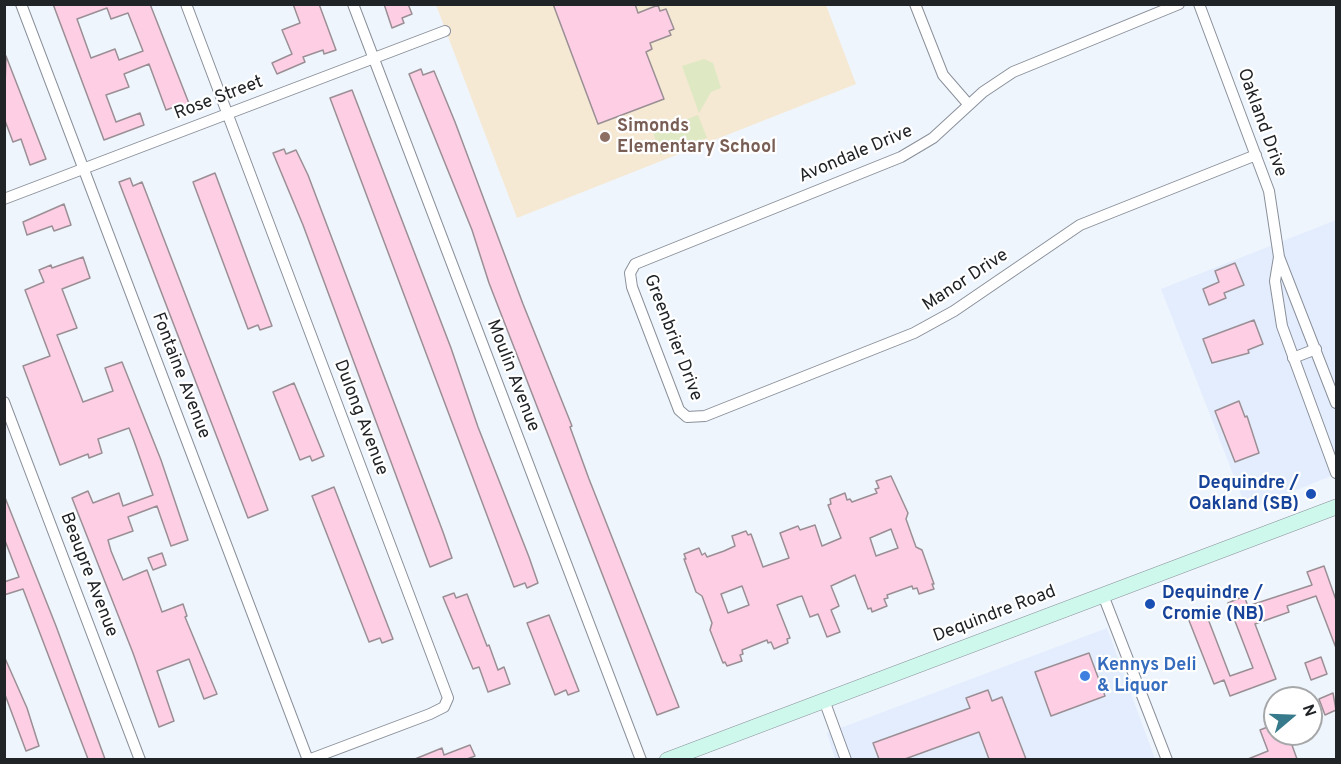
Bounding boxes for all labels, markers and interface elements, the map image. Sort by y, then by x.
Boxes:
street label: Oakland Drive [1231,66,1291,180]
street label: Rose Street [172,72,266,126]
place label: Simonds Elementary School [617,116,776,158]
street label: Avondale Drive [796,121,916,189]
marker: Simonds Elementary School [598,130,612,144]
street label: Manor Drive [919,245,1013,317]
street label: Greenbrier Drive [638,271,706,405]
street label: Fontaine Avenue [146,310,214,442]
street label: Moulin Avenue [481,317,543,435]
street label: Dulong Avenue [328,357,392,479]
place label: Dequindre / Oakland (SB) [1189,473,1299,516]
marker: Dequindre / Oakland (SB) [1304,487,1318,501]
street label: Beaupre Avenue [54,510,122,640]
street label: Dequindre Road [931,582,1059,648]
place label: Dequindre / Cromie (NB) [1162,583,1264,626]
marker: Dequindre / Cromie (NB) [1143,597,1157,611]
place label: Kennys Deli & Liquor [1097,655,1196,698]
marker: Kennys Deli & Liquor [1078,669,1092,683]
north arrow [1263,686,1323,746]
text: N [1297,702,1319,719]

